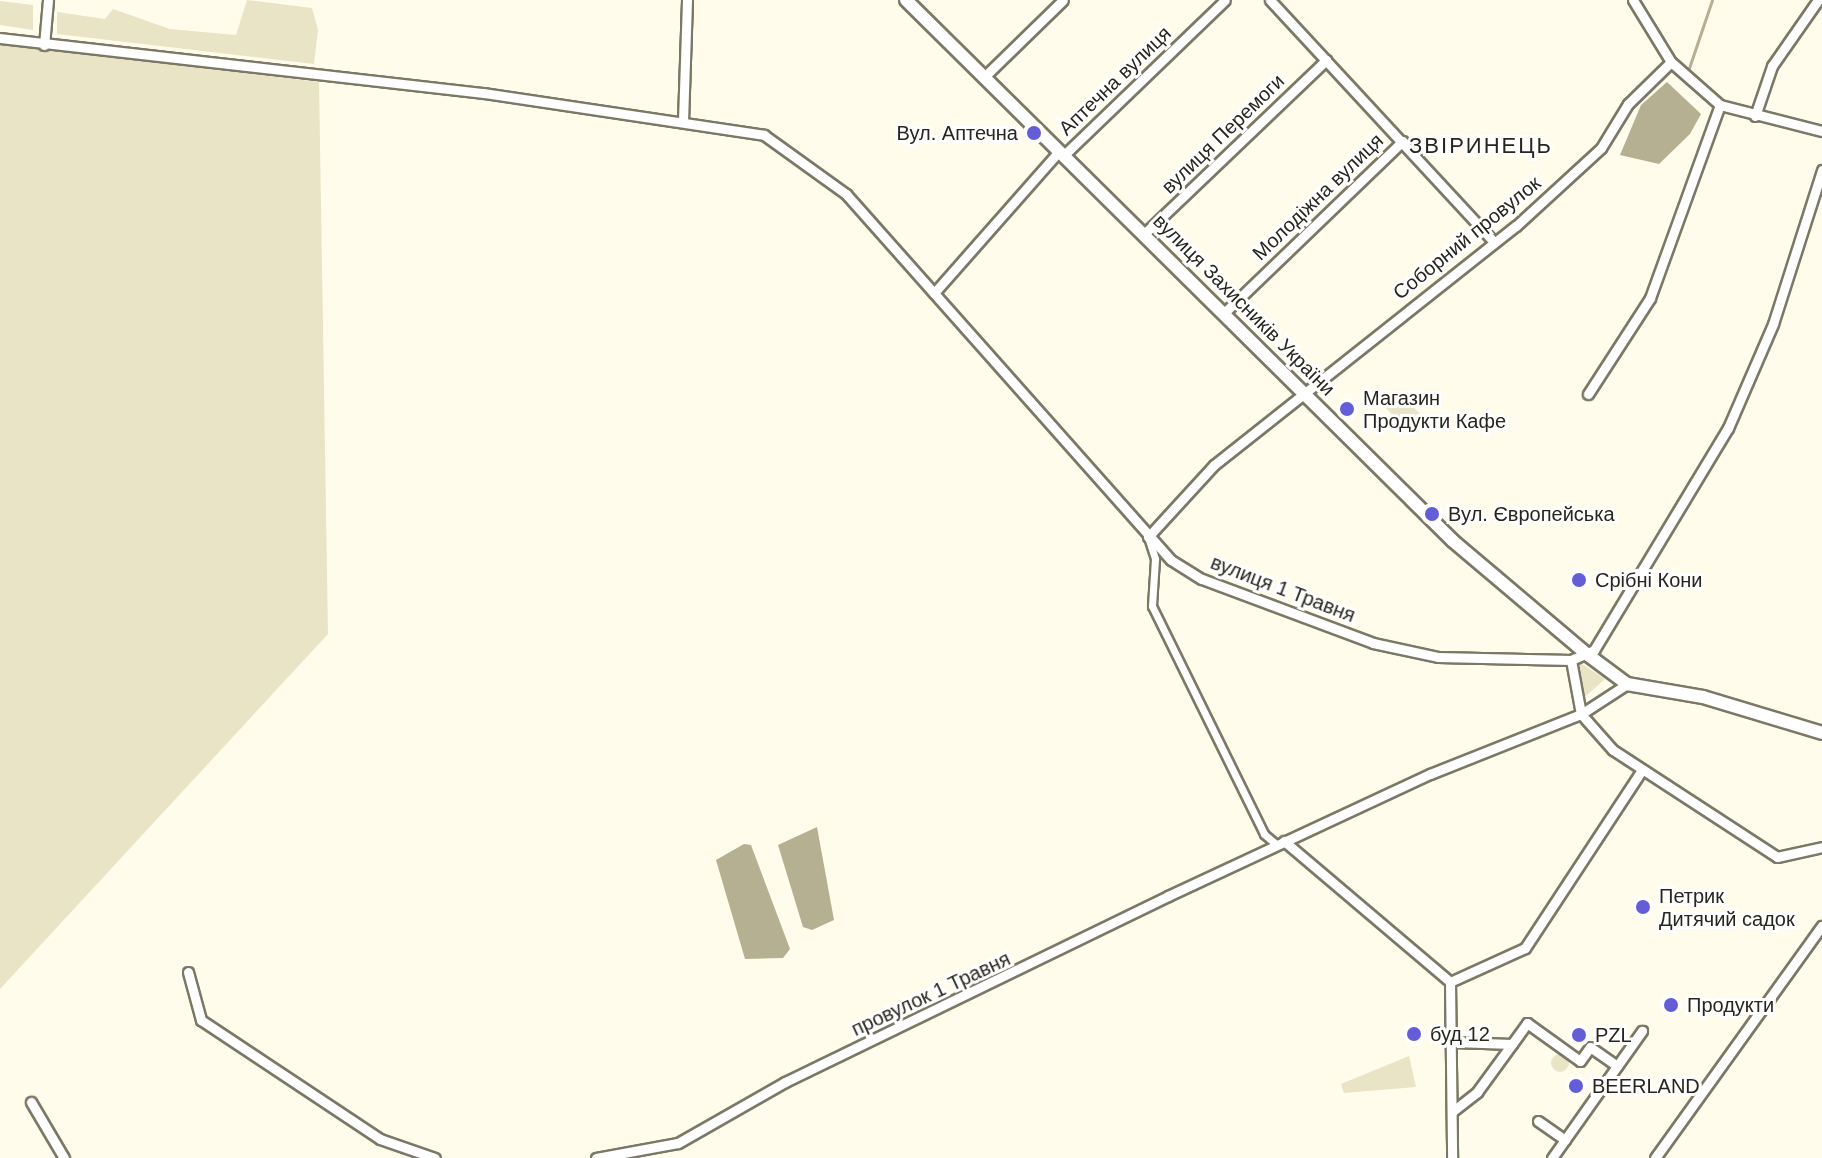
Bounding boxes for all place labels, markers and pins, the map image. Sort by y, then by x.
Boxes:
place label: Вул. Аптечна [896,121,1018,145]
marker: Вул. Аптечна [1025,124,1043,142]
place label: Магазин Продукти Кафе [1363,386,1506,433]
marker: Магазин Продукти Кафе [1338,400,1356,418]
place label: Вул. Європейська [1448,502,1615,526]
marker: Вул. Європейська [1423,505,1441,523]
place label: Срібні Кони [1595,568,1702,592]
marker: Срібні Кони [1570,571,1588,589]
place label: Петрик Дитячий садок [1659,884,1795,931]
marker: Петрик Дитячий садок [1634,898,1652,916]
place label: Продукти [1687,993,1774,1017]
marker: Продукти [1662,996,1680,1014]
place label: буд 12 [1430,1022,1490,1046]
place label: PZL [1595,1023,1632,1047]
marker: буд 12 [1405,1025,1423,1043]
marker: PZL [1570,1026,1588,1044]
place label: BEERLAND [1592,1074,1700,1098]
marker: BEERLAND [1567,1077,1585,1095]

